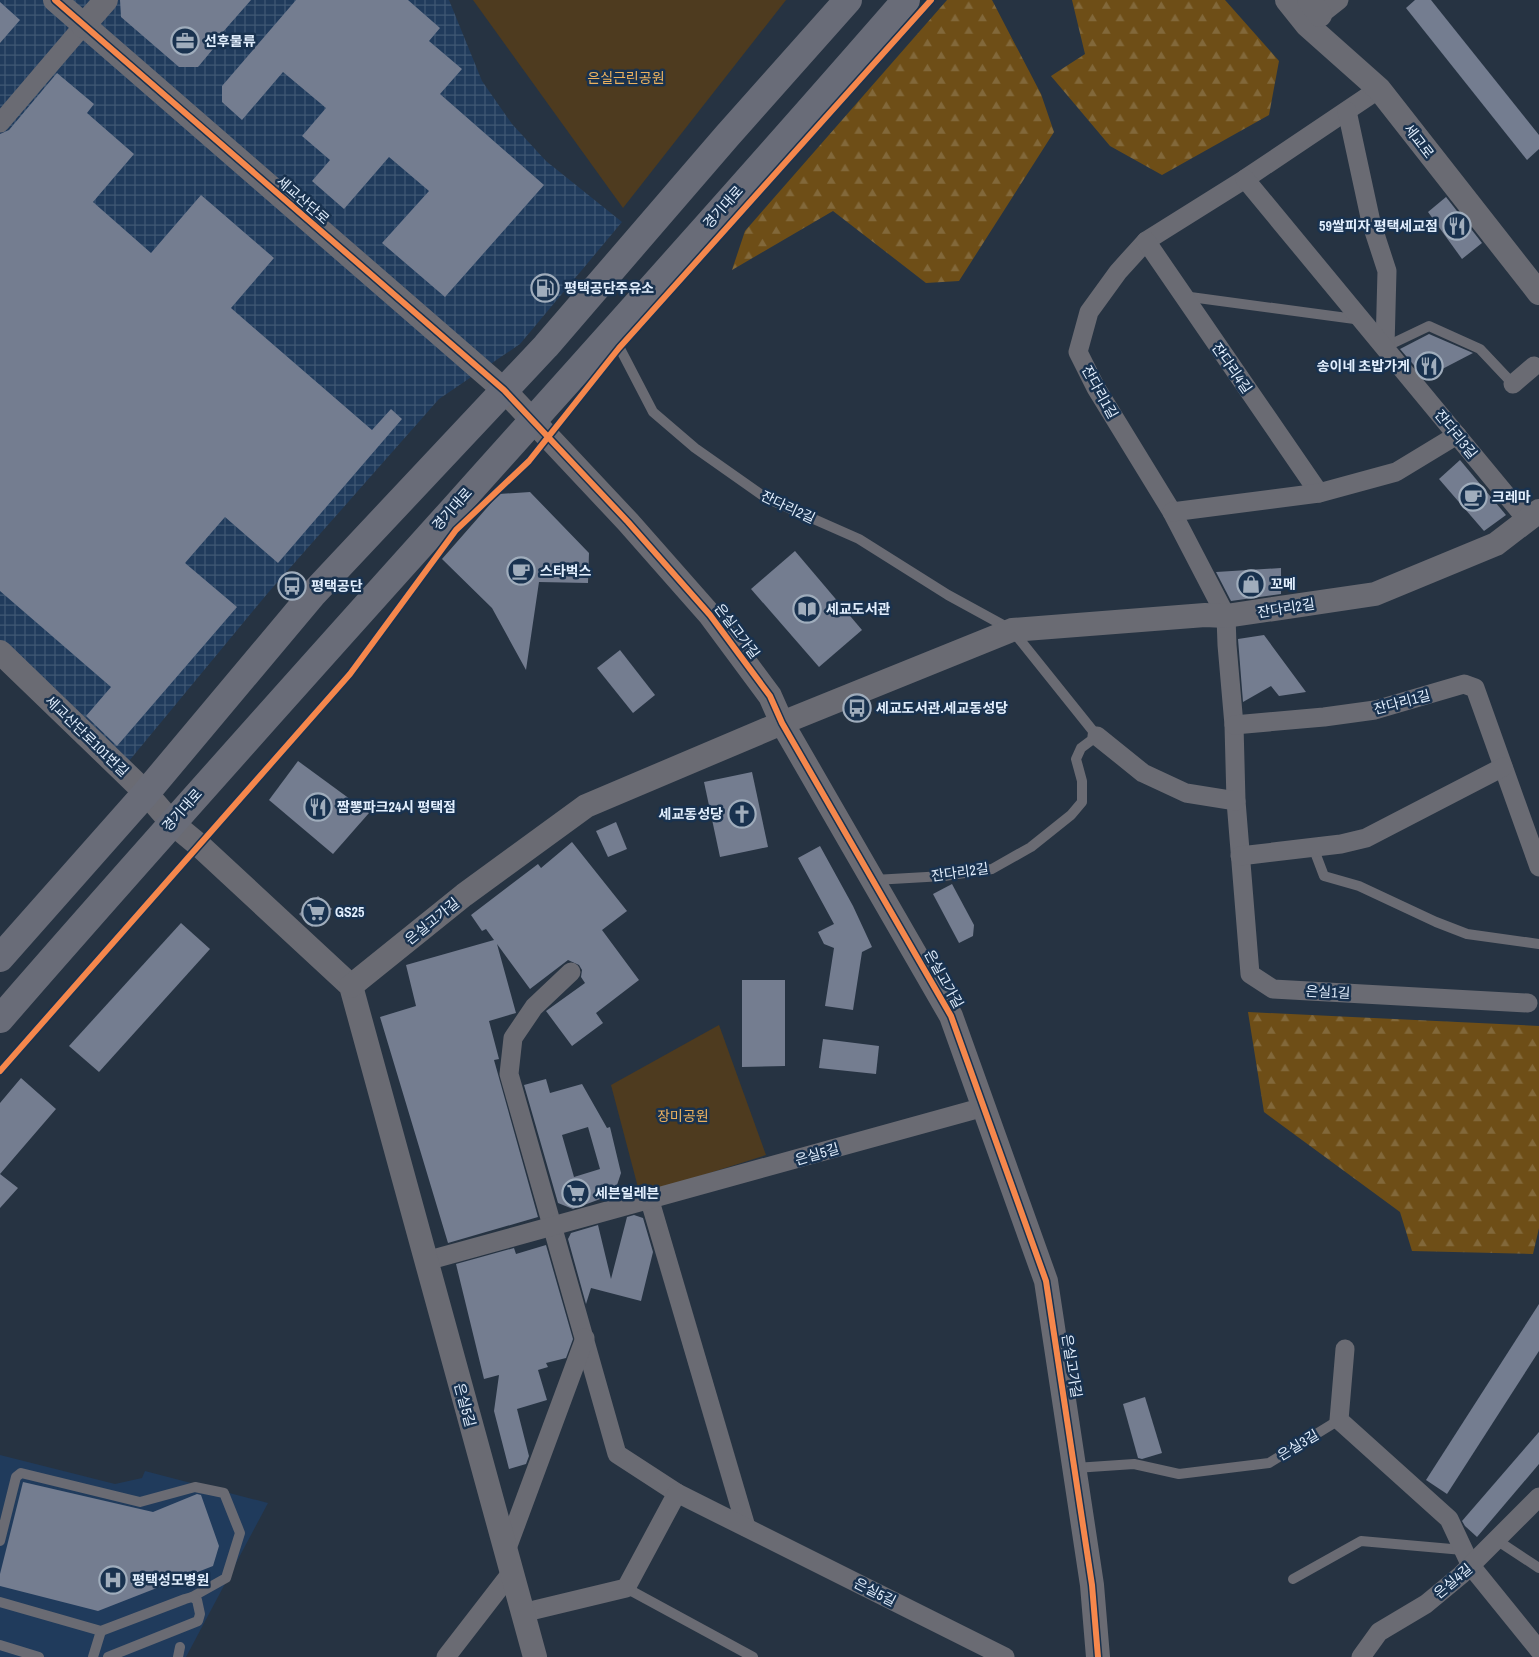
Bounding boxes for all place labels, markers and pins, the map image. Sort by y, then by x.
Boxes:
office icon: 선후물류 [170,26,200,56]
place label: 선후물류 [204,32,256,50]
restaurant icon: 59쌀피자 평택세교점 [1442,211,1472,241]
place label: 59쌀피자 평택세교점 [1319,217,1438,235]
fuel station icon: 평택공단주유소 [530,273,560,303]
place label: 평택공단주유소 [564,279,654,297]
restaurant icon: 송이네 초밥가게 [1414,351,1444,381]
place label: 송이네 초밥가게 [1317,357,1410,375]
cafe icon: 크레마 [1458,482,1488,512]
place label: 크레마 [1492,488,1531,506]
cafe icon: 스타벅스 [506,556,536,586]
place label: 스타벅스 [540,562,592,580]
shop icon: 꼬메 [1236,569,1266,599]
bus stop icon: 평택공단 [277,571,307,601]
place label: 꼬메 [1270,575,1296,593]
place label: 평택공단 [311,577,363,595]
library icon: 세교도서관 [792,594,822,624]
place label: 세교도서관 [826,600,891,618]
bus stop icon: 세교도서관.세교동성당 [842,693,872,723]
place label: 세교도서관.세교동성당 [876,699,1008,717]
restaurant icon: 짬뽕파크24시 평택점 [303,792,333,822]
place label: 짬뽕파크24시 평택점 [337,798,456,816]
church icon: 세교동성당 [727,799,757,829]
place label: 세교동성당 [659,805,723,823]
supermarket icon: GS25 [301,897,331,927]
place label: GS25 [335,903,365,921]
supermarket icon: 세븐일레븐 [561,1178,591,1208]
place label: 세븐일레븐 [595,1184,660,1202]
hospital icon: 평택성모병원 [98,1565,128,1595]
place label: 평택성모병원 [132,1571,209,1589]

